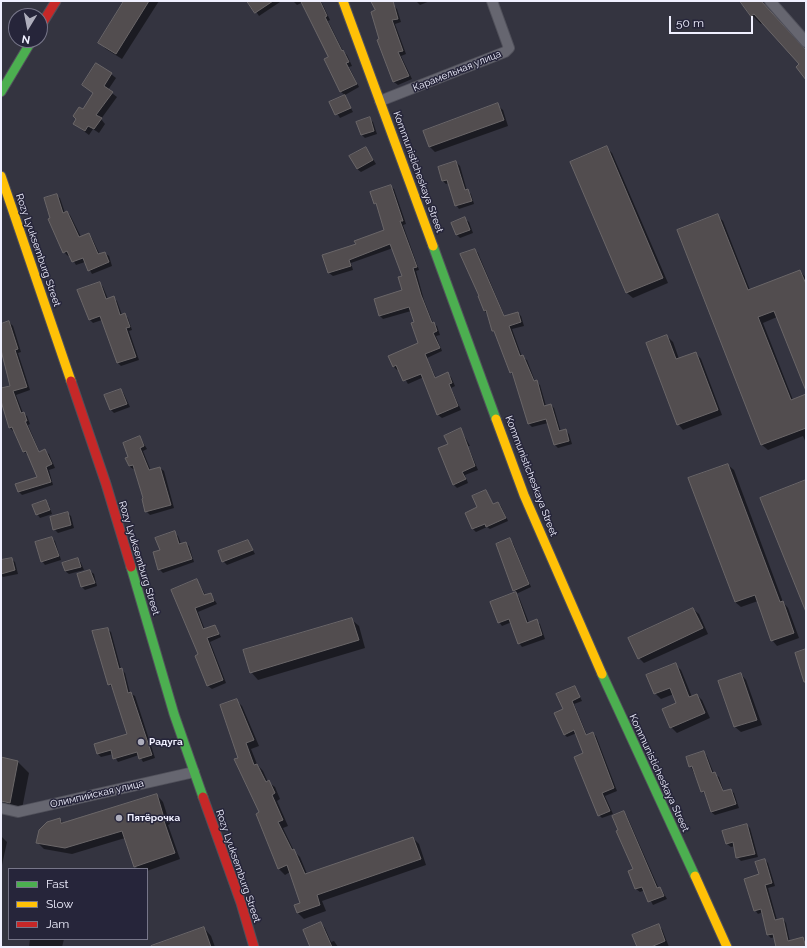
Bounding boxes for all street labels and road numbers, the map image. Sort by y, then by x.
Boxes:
street label: Карамельная улица [411,48,503,94]
street label: Kommunisticheskaya Street [390,110,446,234]
street label: Rozy Lyuksemburg Street [13,192,63,308]
street label: Kommunisticheskaya Street [502,414,560,538]
street label: Rozy Lyuksemburg Street [116,500,162,616]
street label: Kommunisticheskaya Street [626,712,692,834]
street label: Олимпийская улица [49,777,145,811]
street label: Rozy Lyuksemburg Street [213,808,263,924]

